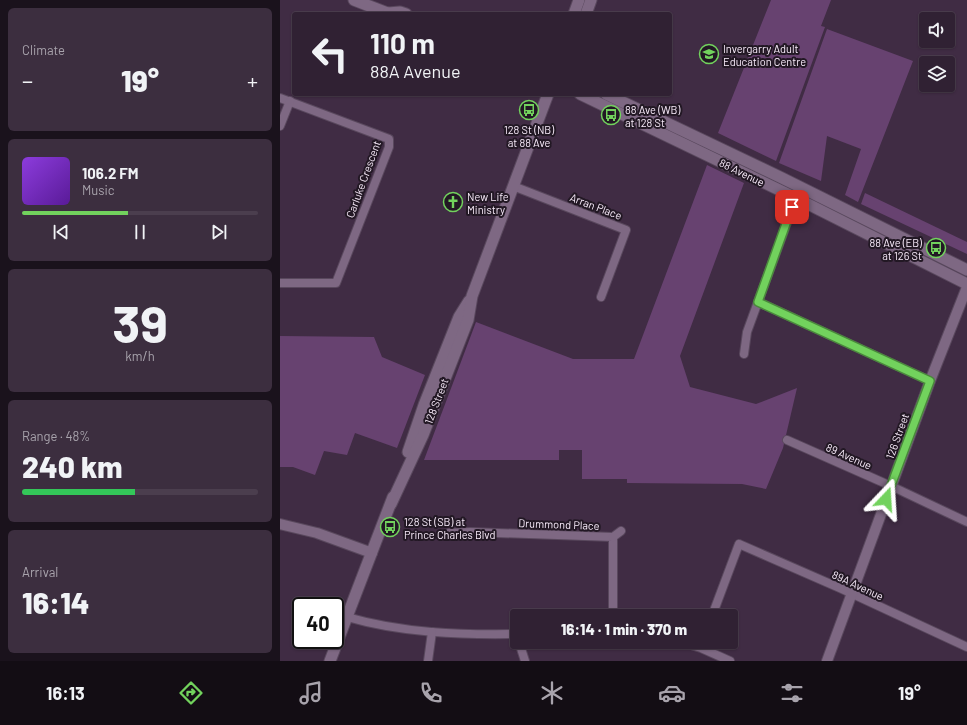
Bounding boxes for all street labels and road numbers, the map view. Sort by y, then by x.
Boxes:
street label: Carluke Crescent [343,139,383,219]
street label: 88 Avenue [717,155,767,189]
street label: Arran Place [568,190,624,222]
street label: 128 Street [421,376,451,426]
street label: 126 Street [883,411,911,461]
street label: 89 Avenue [824,440,874,472]
street label: Drummond Place [518,516,600,532]
street label: 89A Avenue [830,567,886,603]

